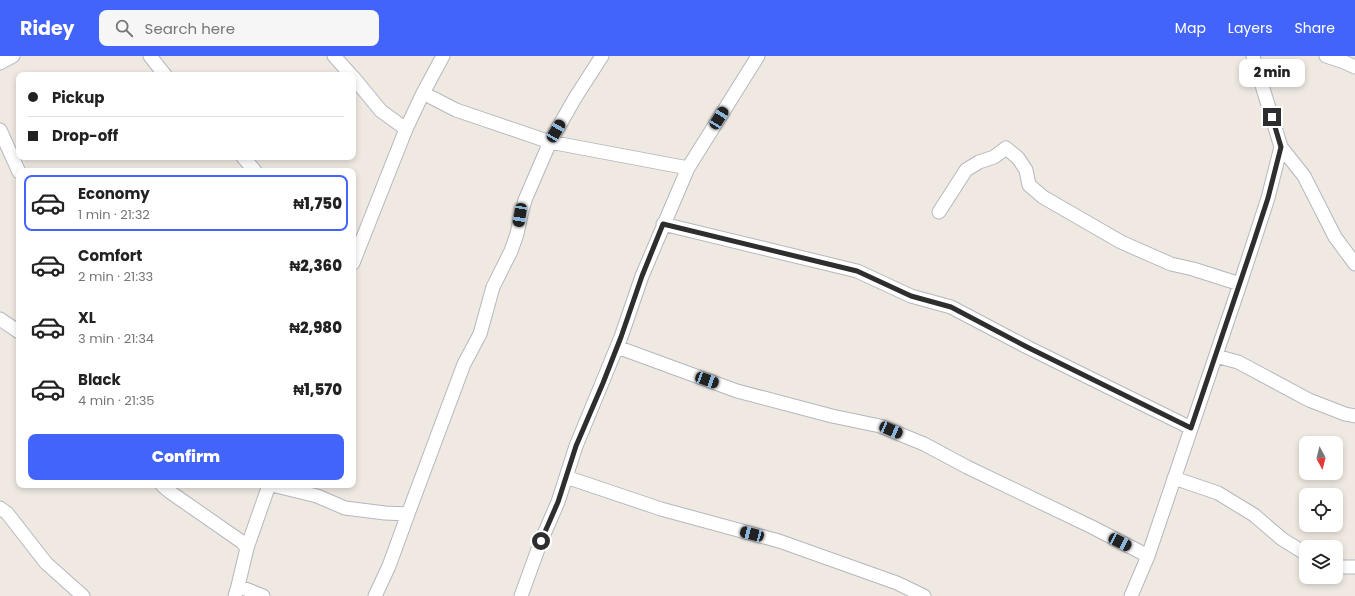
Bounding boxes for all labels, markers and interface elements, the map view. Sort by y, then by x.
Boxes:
search box [99,10,379,46]
text: Ridey [20,15,75,42]
icon: search [113,17,135,39]
text: Search here [145,18,235,39]
text: Map [1175,18,1206,38]
text: Layers [1228,18,1272,38]
text: Share [1294,18,1335,38]
callout: 2 min [1239,59,1305,87]
text: 2 min [1254,63,1290,82]
text: Pickup [52,87,104,108]
car [708,105,730,131]
route end [1263,108,1281,126]
car [545,118,567,144]
text: Drop-off [52,125,118,146]
text: Economy [78,183,150,204]
icon: car [30,185,66,221]
text: ₦1,750 [293,193,342,214]
car [512,202,528,228]
text: 1 min · 21:32 [78,205,150,224]
text: Comfort [78,245,142,266]
icon: car [30,247,66,283]
text: ₦2,360 [289,255,342,276]
text: 2 min · 21:33 [78,267,153,286]
text: XL [78,307,96,328]
icon: car [30,309,66,345]
text: ₦2,980 [289,317,342,338]
text: 3 min · 21:34 [78,329,154,348]
text: Black [78,369,121,390]
car [694,370,720,390]
icon: car [30,371,66,407]
text: ₦1,570 [293,379,342,400]
text: 4 min · 21:35 [78,391,154,410]
car [878,420,904,440]
button: Confirm [28,434,344,480]
north arrow [1299,436,1343,480]
map controls [1299,436,1343,584]
button: locate [1299,488,1343,532]
car [739,525,765,543]
car [1107,531,1133,553]
route start [532,532,550,550]
button: layers [1299,540,1343,584]

